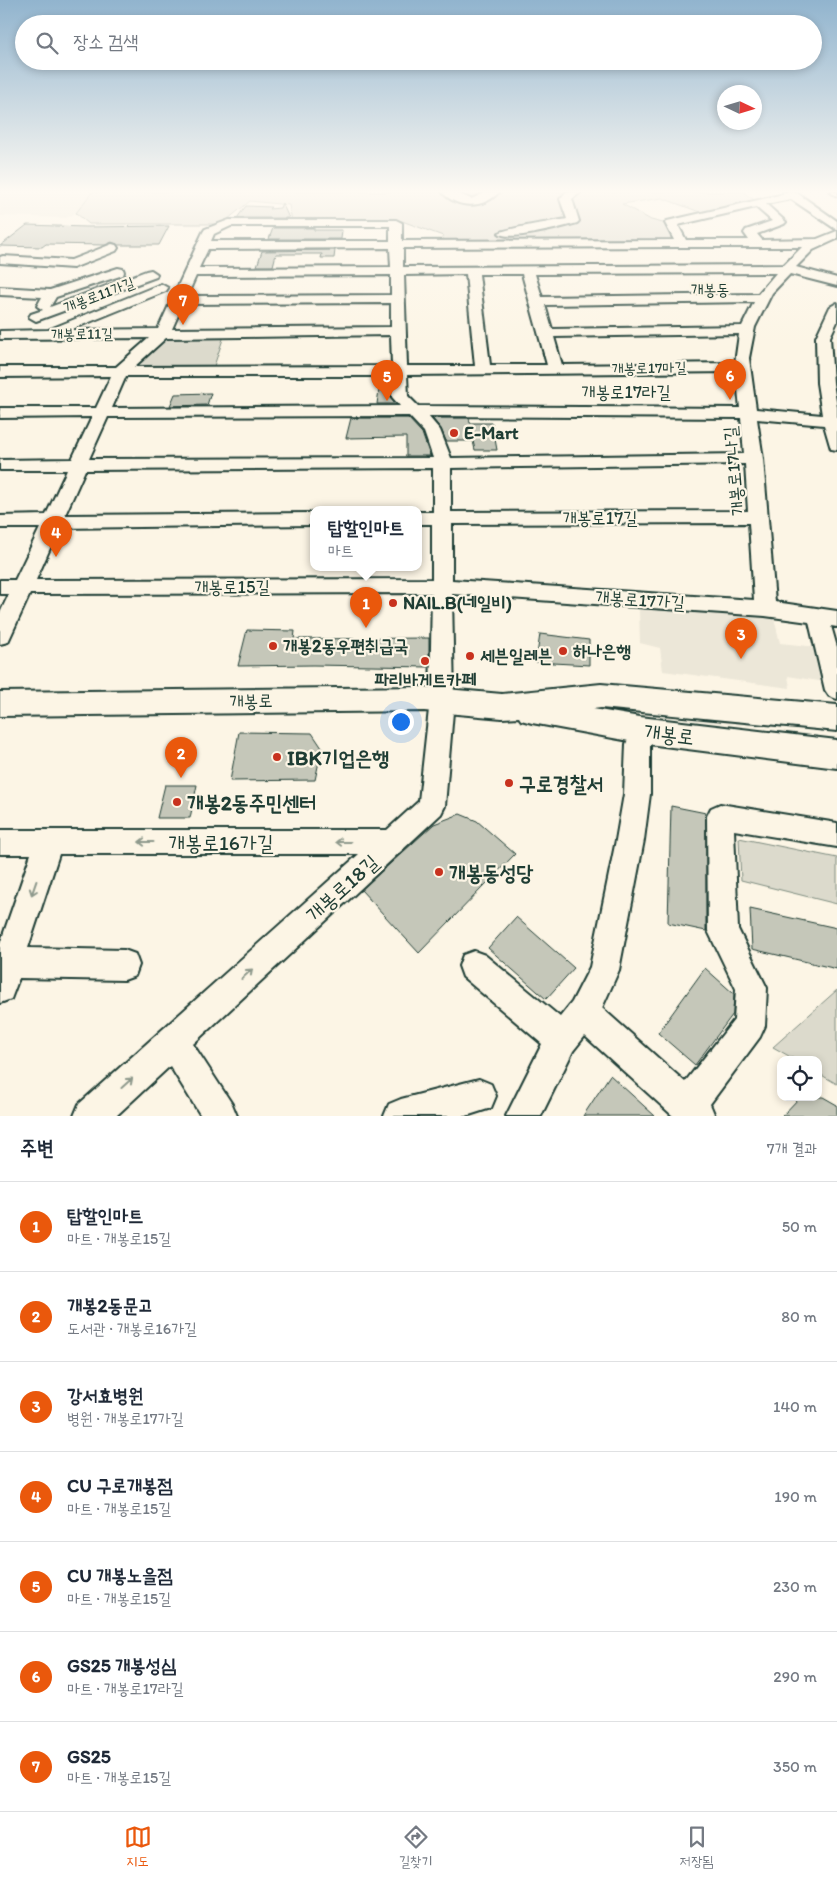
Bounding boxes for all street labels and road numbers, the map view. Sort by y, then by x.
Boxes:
street label: 개봉로11가길 [61,273,137,317]
street label: 개봉로11길 [51,324,113,344]
street label: 개봉로17마길 [611,358,687,378]
street label: 개봉로17라길 [581,381,671,403]
street label: 개봉로17나길 [719,425,749,517]
street label: 개봉로17길 [562,507,638,529]
street label: 개봉로15길 [194,576,270,598]
street label: 개봉로17가길 [594,586,686,614]
street label: 개봉로 [229,690,273,712]
street label: 개봉로 [642,719,696,749]
street label: 개봉로16가길 [168,830,274,855]
street label: 개봉로18길 [301,849,383,927]

